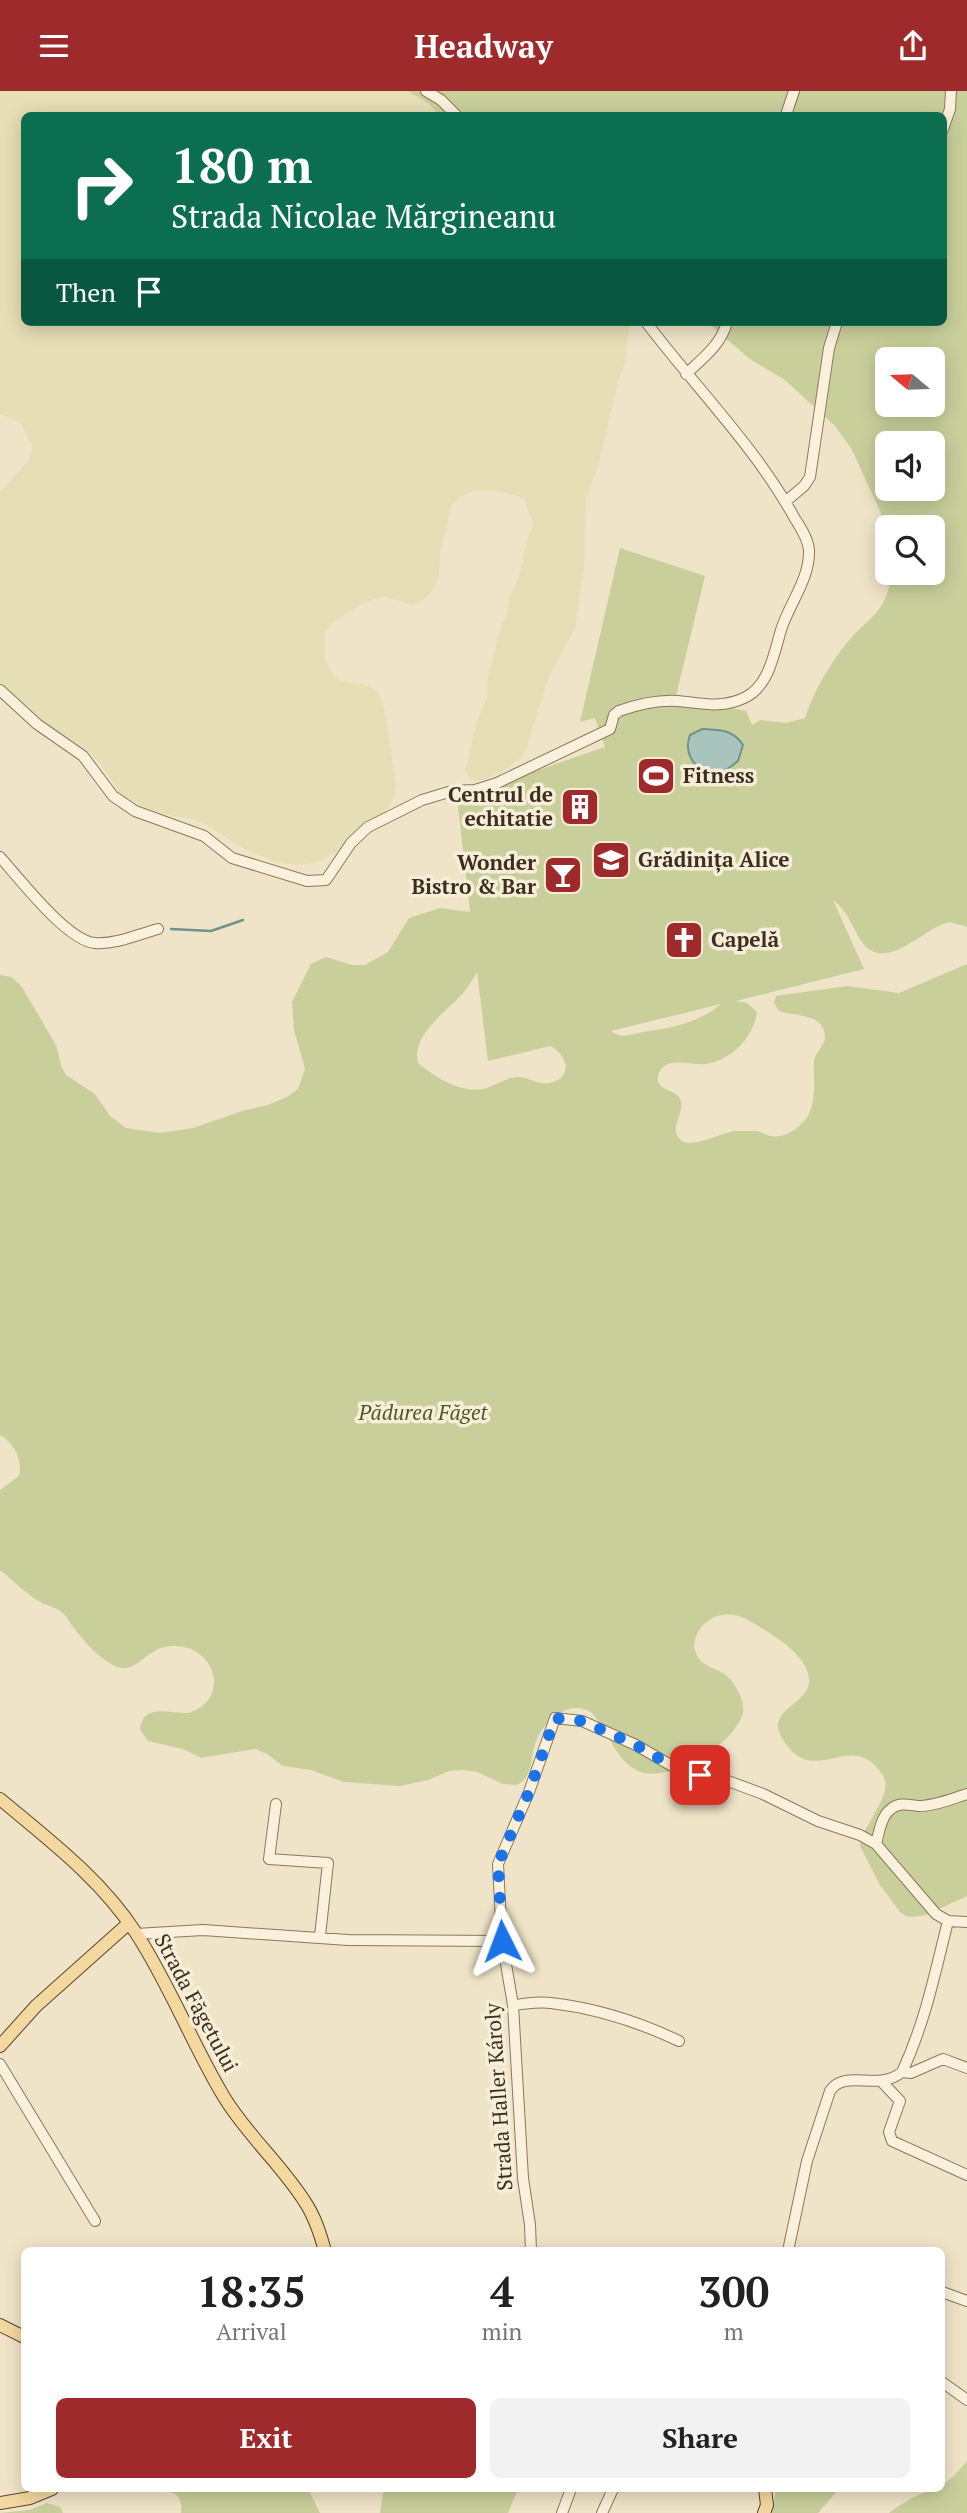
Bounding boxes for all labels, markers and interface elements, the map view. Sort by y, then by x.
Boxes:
text: Headway [414,25,553,67]
icon: menu [35,27,73,65]
icon: share [894,27,932,65]
text: 180 m [171,132,313,197]
icon: right [56,140,147,231]
text: Strada Nicolae Mărgineanu [171,195,556,237]
icon: arrive [130,273,168,311]
text: Then [56,275,116,309]
north arrow [875,347,945,417]
map controls [875,347,945,585]
button: sound [875,431,945,501]
button: search [875,515,945,585]
sports icon: Fitness [635,755,677,797]
place label: Fitness [683,761,754,789]
place label: Centrul de echitatie [448,780,553,832]
building icon: Centrul de echitatie [559,786,601,828]
school or university icon: Grădinița Alice [590,839,632,881]
place label: Grădinița Alice [638,845,790,873]
place label: Wonder Bistro & Bar [411,848,536,900]
bar icon: Wonder Bistro & Bar [542,854,584,896]
church icon: Capelă [663,919,705,961]
place label: Capelă [711,925,779,953]
park label: Pădurea Făget [357,1398,489,1426]
pin [670,1745,730,1805]
icon: arrive [681,1756,719,1794]
position arrow [465,1904,539,1978]
street label: Strada Făgetului [149,1928,245,2077]
street label: Strada Haller Károly [477,2002,519,2192]
text: 18:35 [197,2263,306,2319]
text: 4 [490,2263,514,2319]
text: 300 [698,2263,769,2319]
text: Arrival [216,2316,287,2347]
text: min [482,2316,522,2347]
text: m [724,2316,744,2347]
button: Exit [56,2398,476,2478]
button: Share [490,2398,910,2478]

